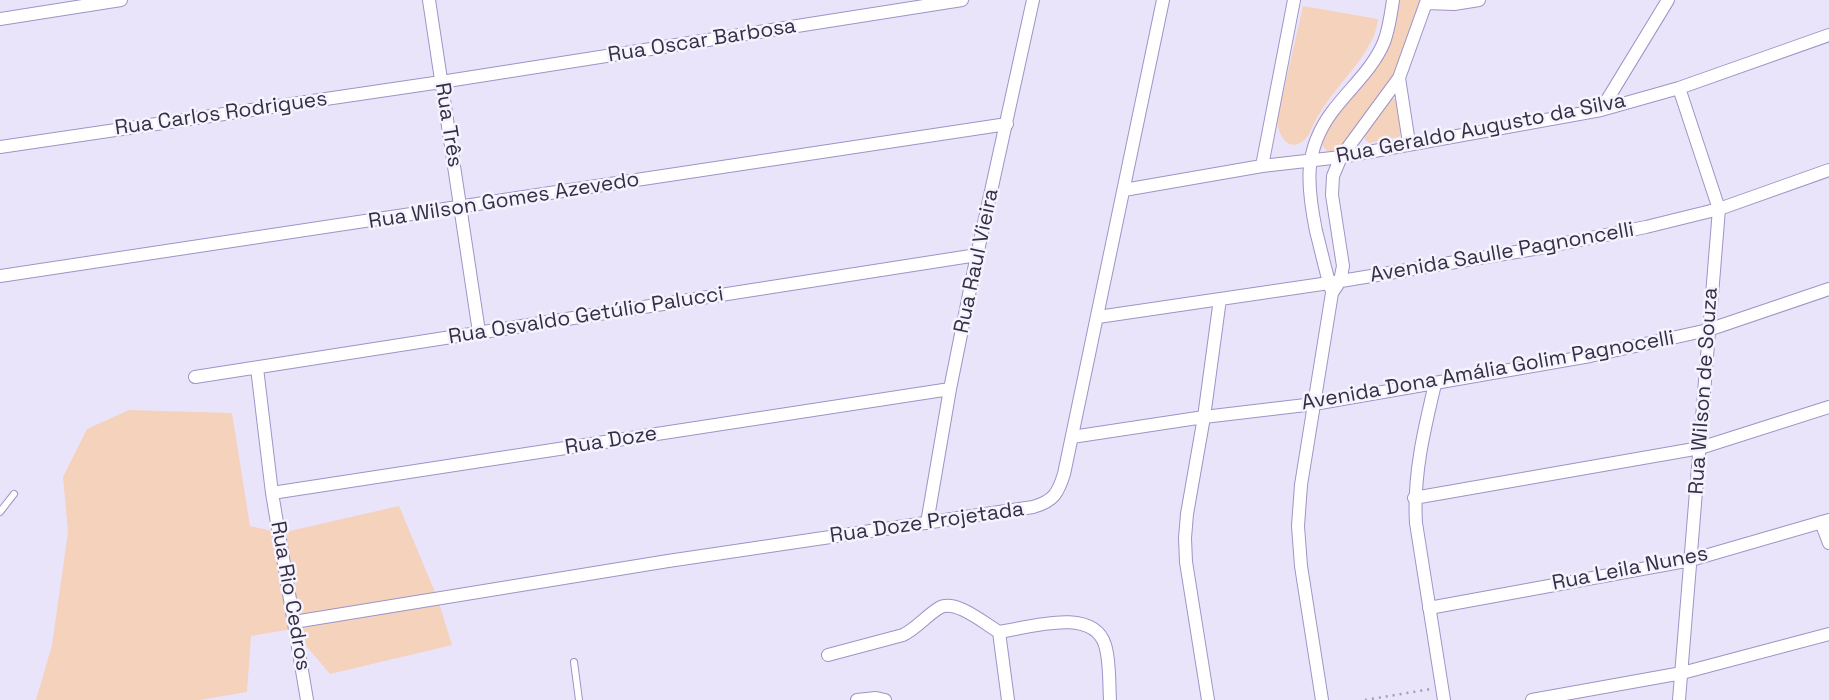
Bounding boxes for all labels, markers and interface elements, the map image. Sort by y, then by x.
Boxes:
street label: Rua Oscar Barbosa [606,14,798,68]
street label: Rua Três [429,81,467,169]
street label: Rua Carlos Rodrigues [113,87,329,141]
street label: Rua Geraldo Augusto da Silva [1334,89,1628,169]
street label: Rua Wilson Gomes Azevedo [367,167,641,235]
street label: Rua Raul Vieira [949,186,1005,336]
street label: Avenida Saulle Pagnoncelli [1368,217,1636,289]
street label: Rua Osvaldo Getúlio Palucci [447,282,725,350]
street label: Rua Wilson de Souza [1684,287,1724,495]
street label: Avenida Dona Amália Golim Pagnocelli [1300,326,1676,416]
street label: Rua Doze [563,421,659,461]
street label: Rua Doze Projetada [828,497,1026,549]
street label: Rua Rio Cedros [264,519,316,673]
street label: Rua Leila Nunes [1550,542,1710,596]

